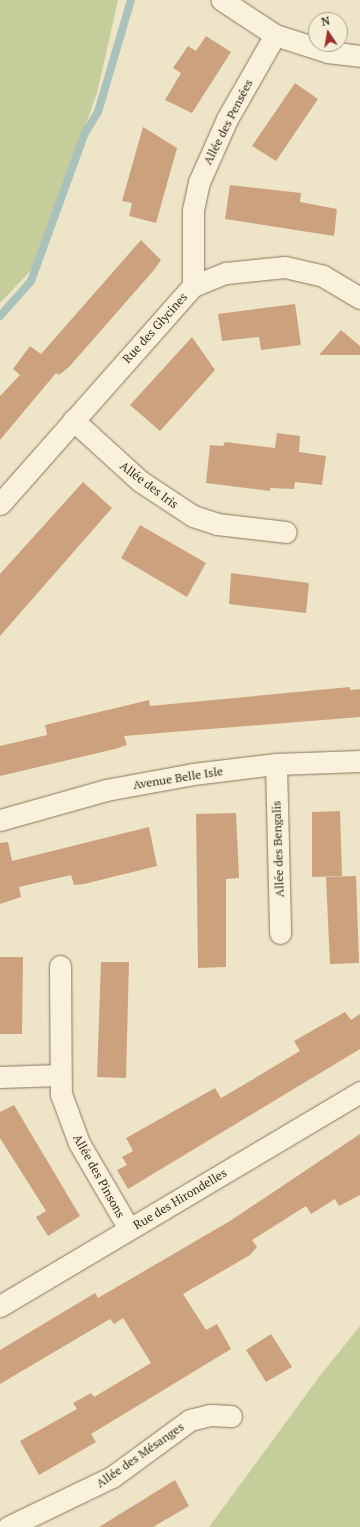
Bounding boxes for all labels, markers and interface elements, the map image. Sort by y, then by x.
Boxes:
north arrow [308,12,348,52]
text: N [320,14,331,29]
street label: Allée des Pensées [200,77,256,167]
street label: Rue des Glycines [120,290,190,366]
street label: Allée des Iris [117,459,181,511]
street label: Avenue Belle Isle [132,764,224,792]
street label: Allée des Bengalis [269,801,287,897]
street label: Allée des Pinsons [70,1132,128,1220]
street label: Rue des Hirondelles [131,1165,229,1233]
street label: Allée des Mésanges [93,1419,187,1491]

